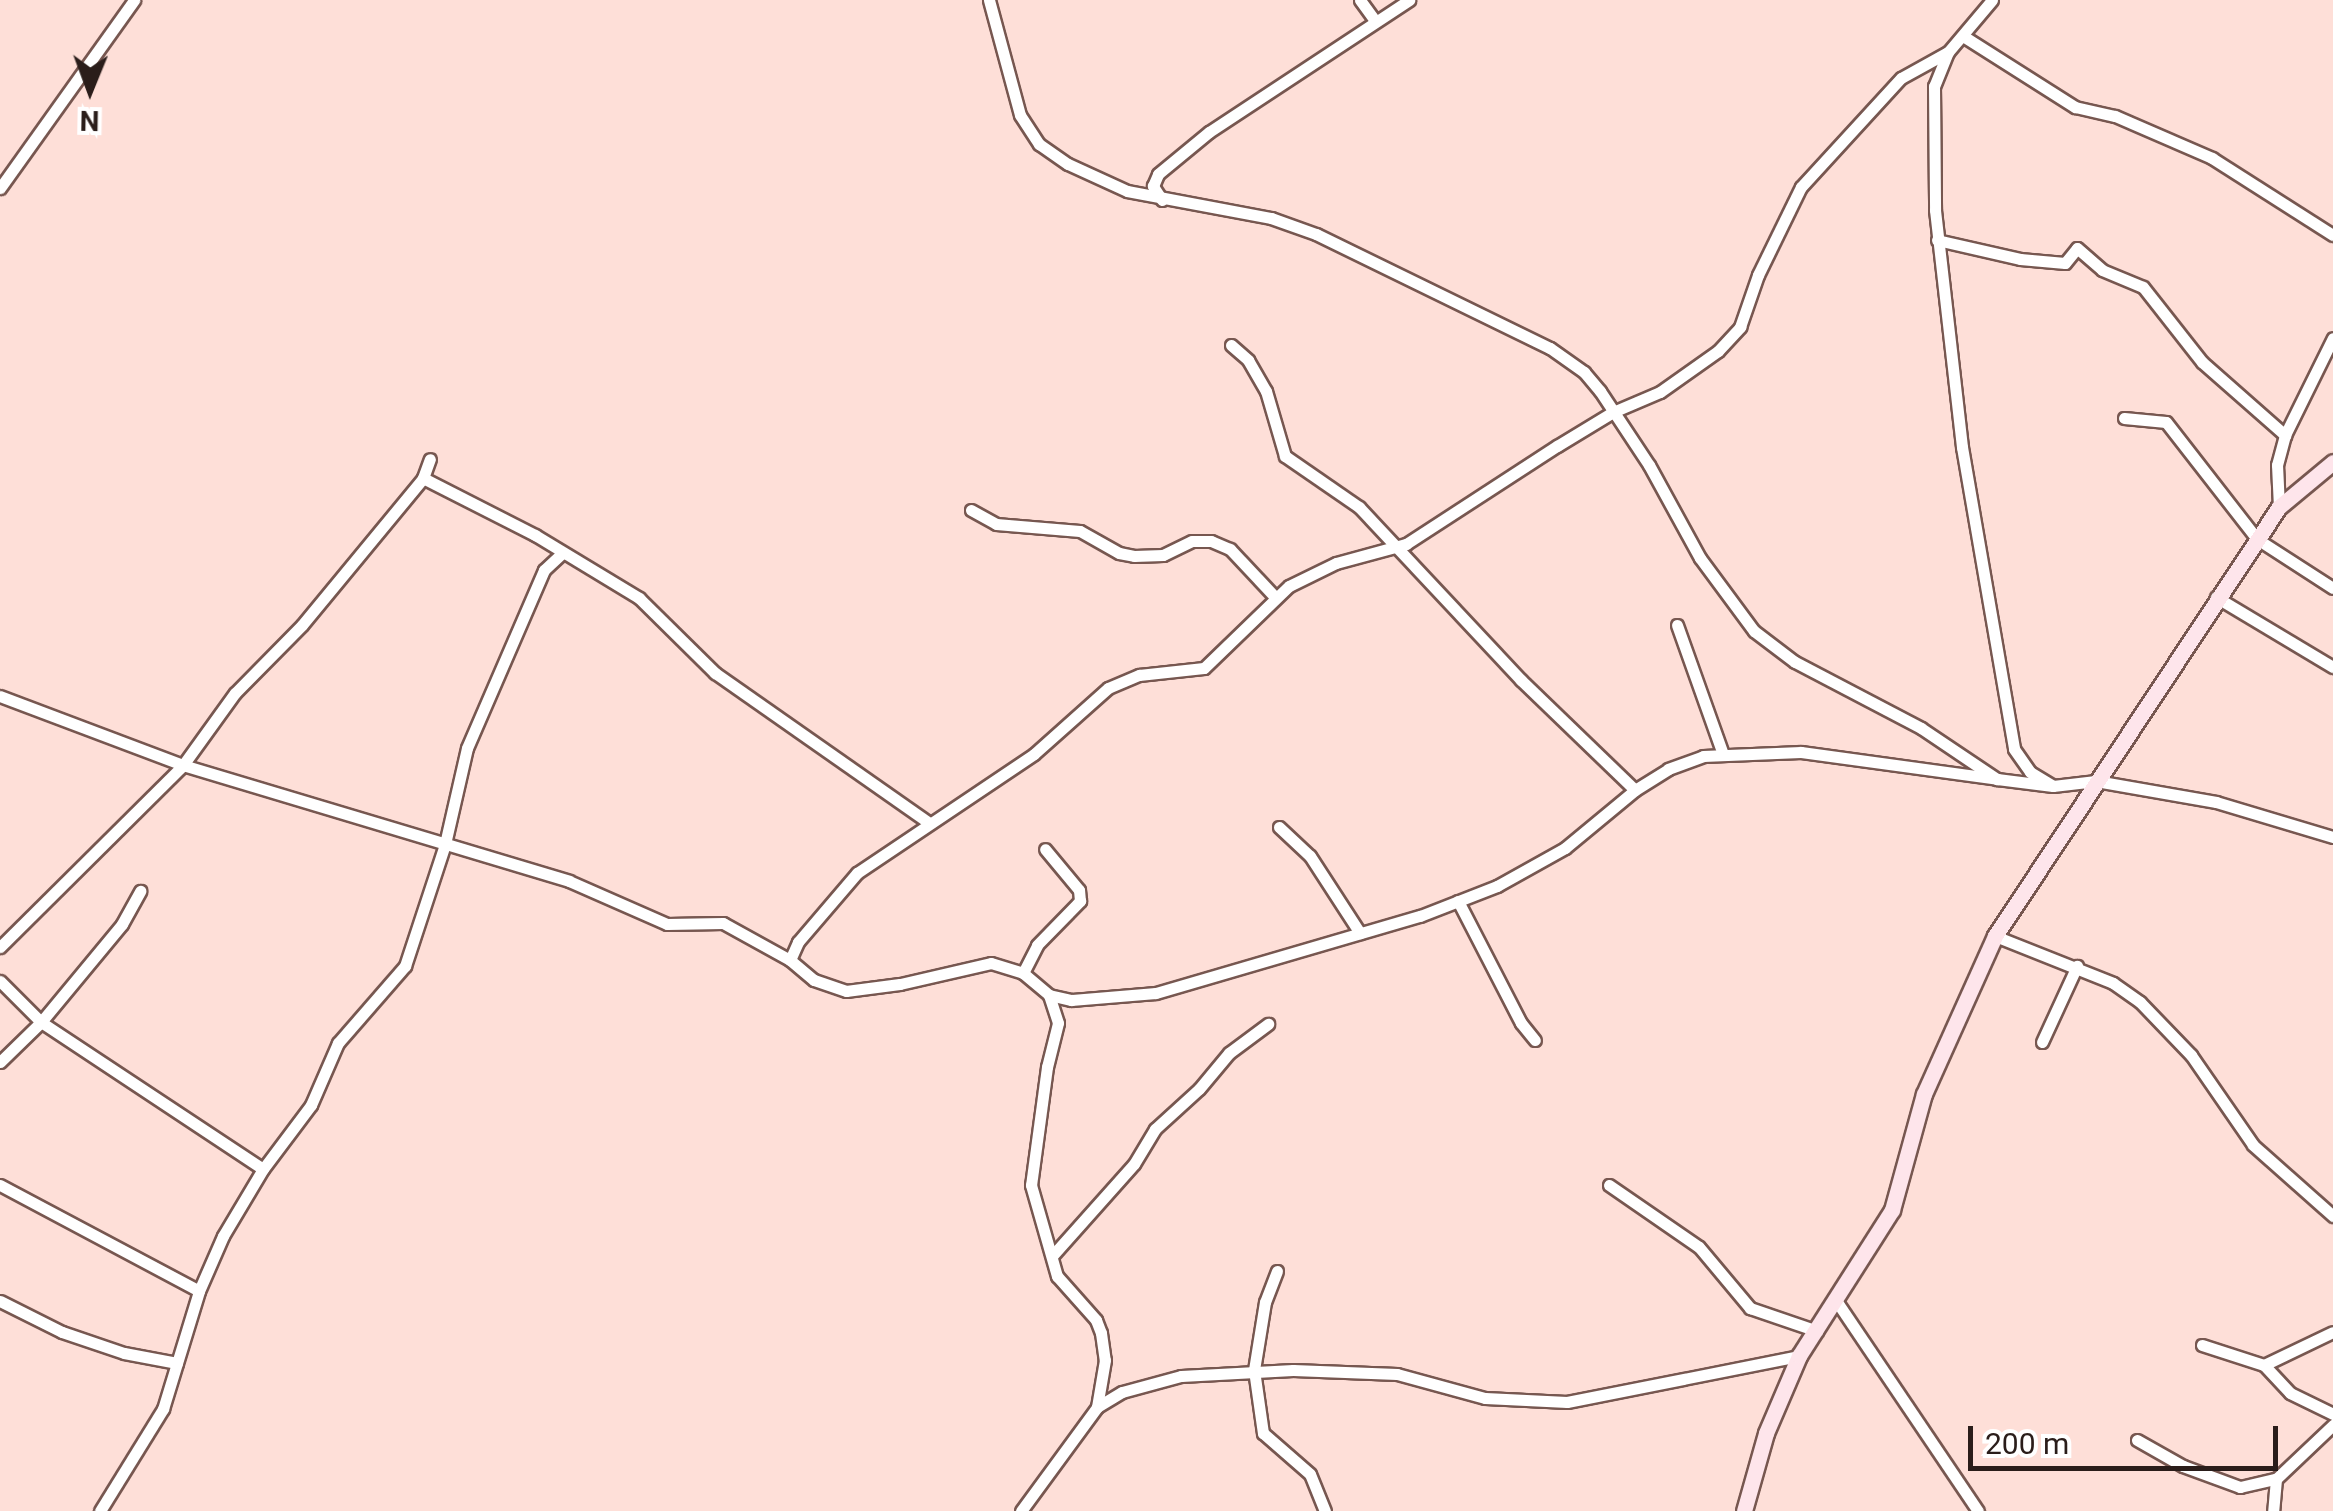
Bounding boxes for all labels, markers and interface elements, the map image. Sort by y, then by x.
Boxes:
north arrow [40,40,140,140]
text: N [79,104,100,137]
scale bar [1973,1406,2283,1468]
text: 200 m [1985,1426,2069,1461]

